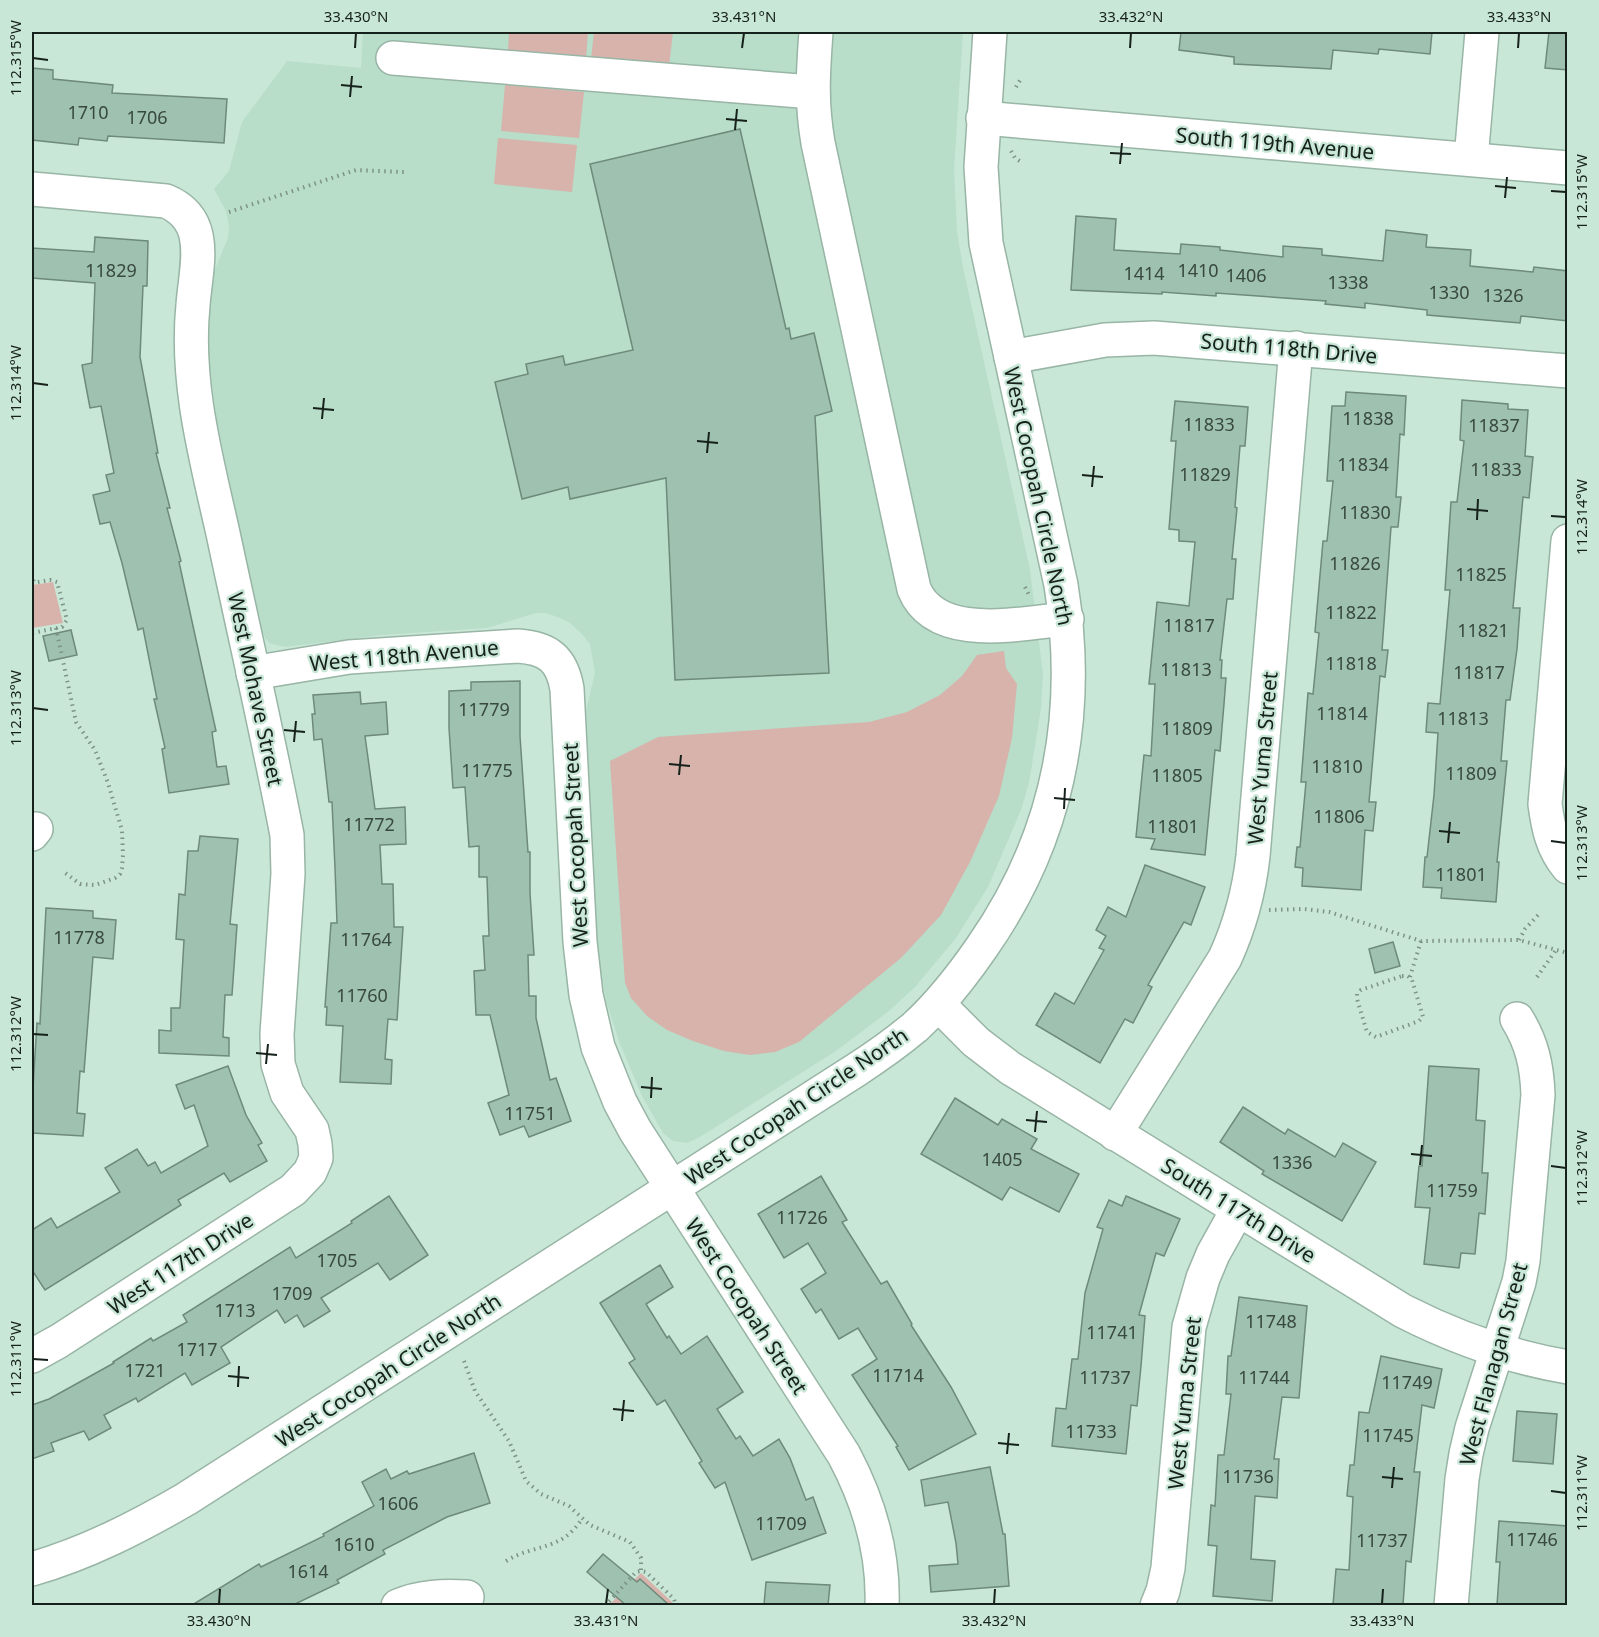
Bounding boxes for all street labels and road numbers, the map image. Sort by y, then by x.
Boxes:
street label: South 119th Avenue [1175,120,1375,166]
street label: South 118th Drive [1200,326,1378,370]
street label: West Cocopah Circle North [998,364,1080,628]
street label: West Mohave Street [222,590,290,789]
street label: West 118th Avenue [308,633,500,677]
street label: West Yuma Street [1240,670,1284,846]
street label: West Cocopah Street [556,742,594,948]
street label: West Cocopah Circle North [679,1021,913,1191]
street label: South 117th Drive [1156,1151,1322,1269]
street label: West 117th Drive [102,1205,258,1321]
street label: West Cocopah Street [680,1213,815,1400]
street label: West Flanagan Street [1452,1259,1534,1468]
street label: West Cocopah Circle North [270,1286,506,1454]
street label: West Yuma Street [1161,1315,1207,1491]

